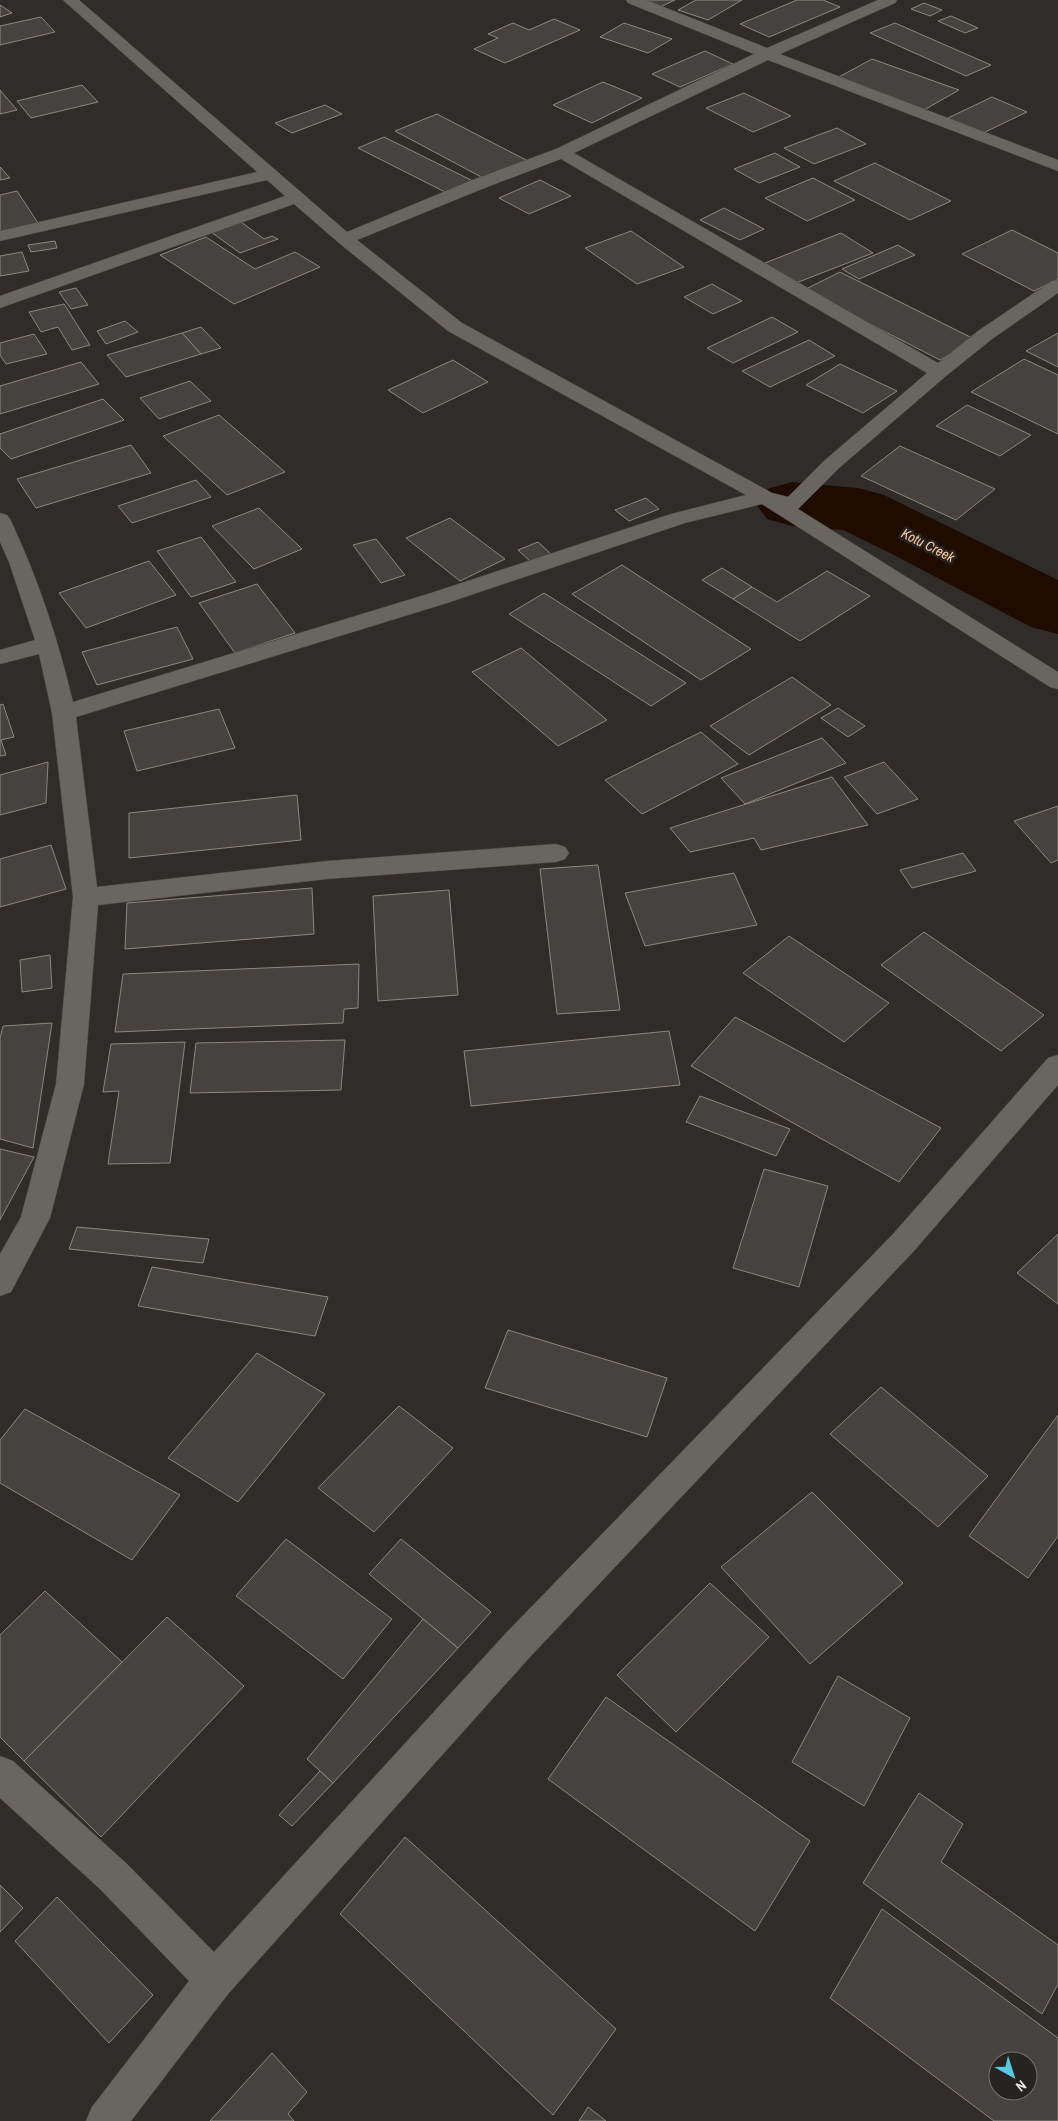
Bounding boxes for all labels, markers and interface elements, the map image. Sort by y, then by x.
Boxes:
water label: Kotu Creek [898,524,959,567]
north arrow [988,2051,1038,2101]
text: N [1012,2076,1030,2096]

